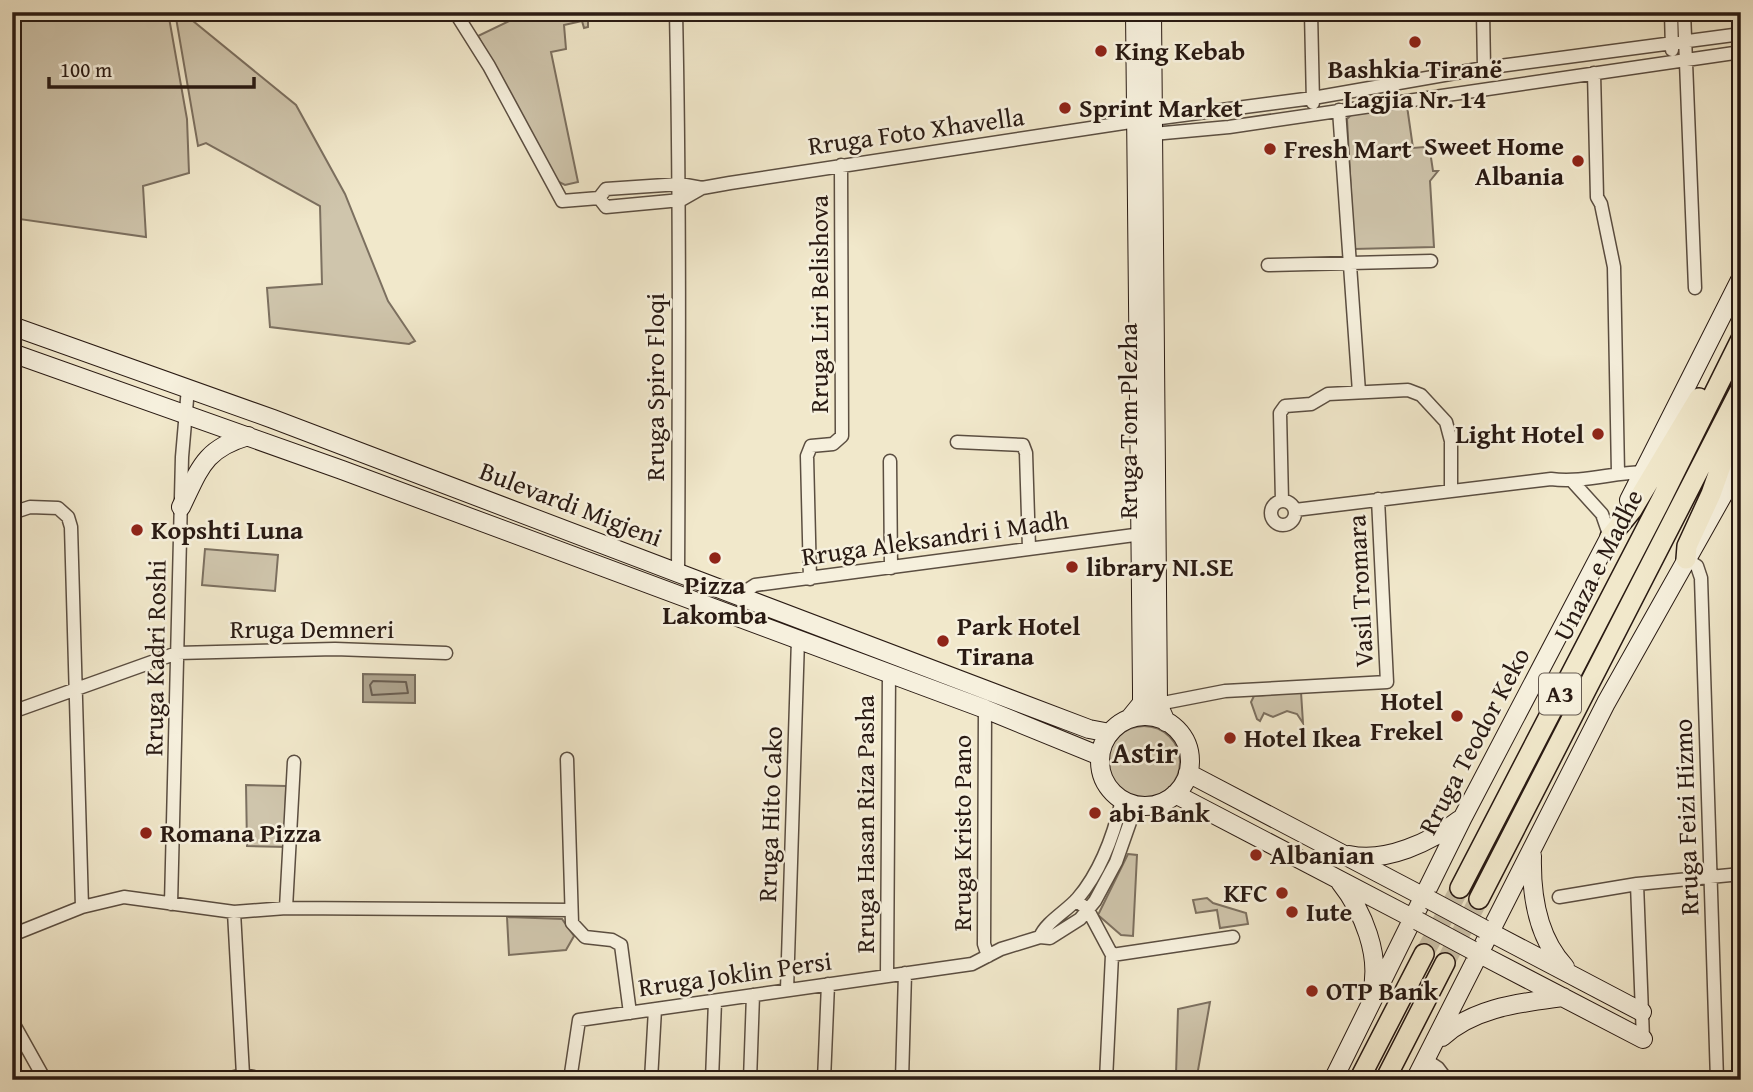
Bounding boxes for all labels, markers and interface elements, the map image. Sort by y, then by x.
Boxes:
place label: King Kebab [1115,31,1245,70]
marker: Bashkia Tiranë Lagjia Nr. 14 [1407,34,1423,50]
marker: King Kebab [1093,43,1109,59]
scale bar [49,46,254,90]
place label: Bashkia Tiranë Lagjia Nr. 14 [1328,49,1502,118]
text: 100 m [60,54,112,85]
place label: Sprint Market [1079,88,1243,127]
street label: Rruga Foto Xhavella [805,96,1027,165]
marker: Sprint Market [1057,100,1073,116]
place label: Sweet Home Albania [1424,126,1565,195]
place label: Fresh Mart [1284,129,1412,168]
marker: Fresh Mart [1262,141,1278,157]
marker: Sweet Home Albania [1570,153,1586,169]
street label: Rruga Liri Belishova [799,194,838,413]
street label: Rruga Spiro Floqi [635,293,674,481]
street label: Rruga Tom Plezha [1108,322,1147,519]
place label: Light Hotel [1455,414,1584,453]
marker: Light Hotel [1590,426,1606,442]
street label: Bulevardi Migjeni [474,451,668,556]
street label: Unaza e Madhe [1543,482,1653,647]
street label: Rruga Aleksandri i Madh [799,499,1071,576]
place label: Kopshti Luna [151,510,304,549]
street label: Vasil Tromara [1336,513,1383,668]
marker: Kopshti Luna [129,522,145,538]
place label: library NI.SE [1086,547,1234,586]
marker: Pizza Lakomba [707,550,723,566]
street label: Rruga Kadri Roshi [133,559,176,757]
marker: library NI.SE [1064,559,1080,575]
place label: Pizza Lakomba [663,565,768,634]
place label: Park Hotel Tirana [957,606,1080,675]
street label: Rruga Demneri [230,609,394,648]
marker: Park Hotel Tirana [935,633,951,649]
street label: Rruga Teodor Keko [1408,640,1539,841]
road number: A3 [1539,674,1581,714]
place label: Hotel Frekel [1370,681,1443,750]
street label: Rruga Hasan Riza Pasha [845,694,884,953]
marker: Hotel Frekel [1449,708,1465,724]
place label: Hotel Ikea [1244,718,1362,757]
street label: Rruga Feizi Hizmo [1663,718,1708,916]
street label: Rruga Hito Cako [747,725,792,903]
district label: Astir [1112,730,1178,774]
marker: Hotel Ikea [1222,730,1238,746]
street label: Rruga Kristo Pano [942,735,981,931]
place label: abi Bank [1109,793,1210,832]
marker: abi Bank [1087,805,1103,821]
place label: Romana Pizza [160,813,322,852]
marker: Romana Pizza [138,825,154,841]
place label: Albanian [1270,835,1375,874]
marker: Albanian [1248,847,1264,863]
place label: KFC [1223,873,1268,912]
marker: KFC [1274,885,1290,901]
place label: Iute [1306,892,1353,931]
marker: Iute [1284,904,1300,920]
street label: Rruga Joklin Persi [636,941,834,1006]
place label: OTP Bank [1326,971,1438,1010]
marker: OTP Bank [1304,983,1320,999]

